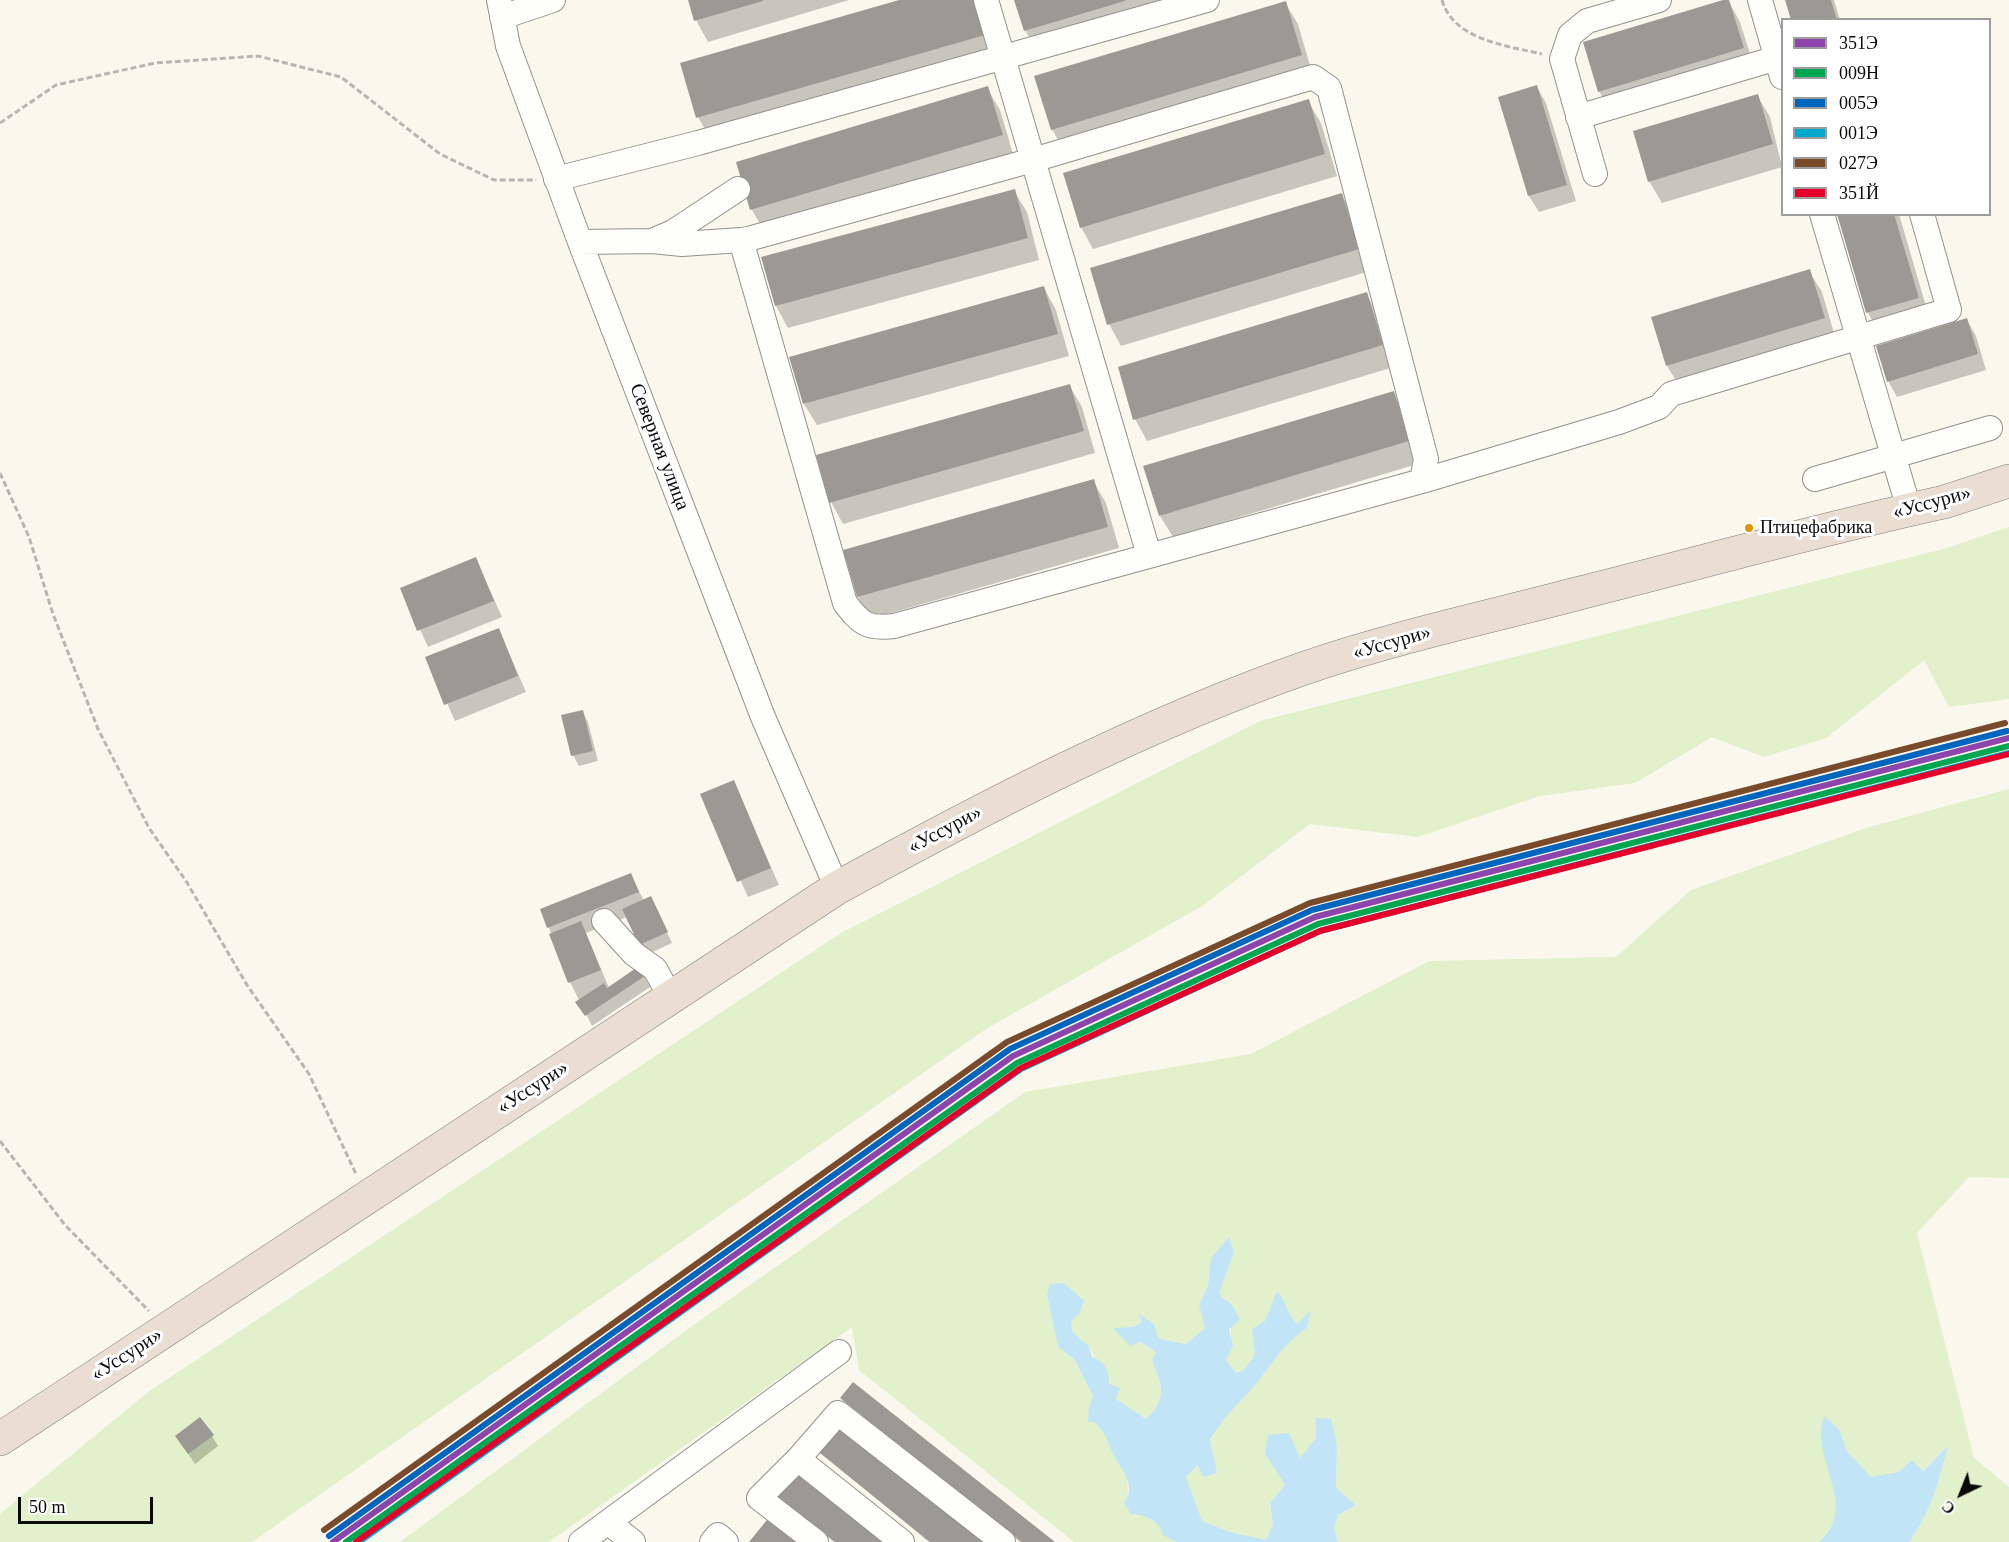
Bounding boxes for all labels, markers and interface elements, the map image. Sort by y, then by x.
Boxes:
legend [1781,18,1991,216]
text: 351Э [1839,33,1878,53]
text: 009Н [1839,63,1879,83]
text: 005Э [1839,93,1878,113]
text: 001Э [1839,123,1878,143]
text: 027Э [1839,153,1878,173]
text: 351Й [1839,183,1879,203]
street label: Северная улица [624,380,694,514]
street label: «Уссури» [1890,481,1974,525]
place label: Птицефабрика [1760,517,1872,539]
marker: Птицефабрика [1743,522,1755,534]
street label: «Уссури» [1350,620,1434,666]
street label: «Уссури» [904,801,986,859]
street label: «Уссури» [493,1056,573,1120]
street label: «Уссури» [87,1323,167,1387]
north arrow [1931,1464,1991,1524]
scale bar [21,1485,156,1523]
text: 50 m [29,1497,66,1517]
text: С [1938,1497,1958,1518]

